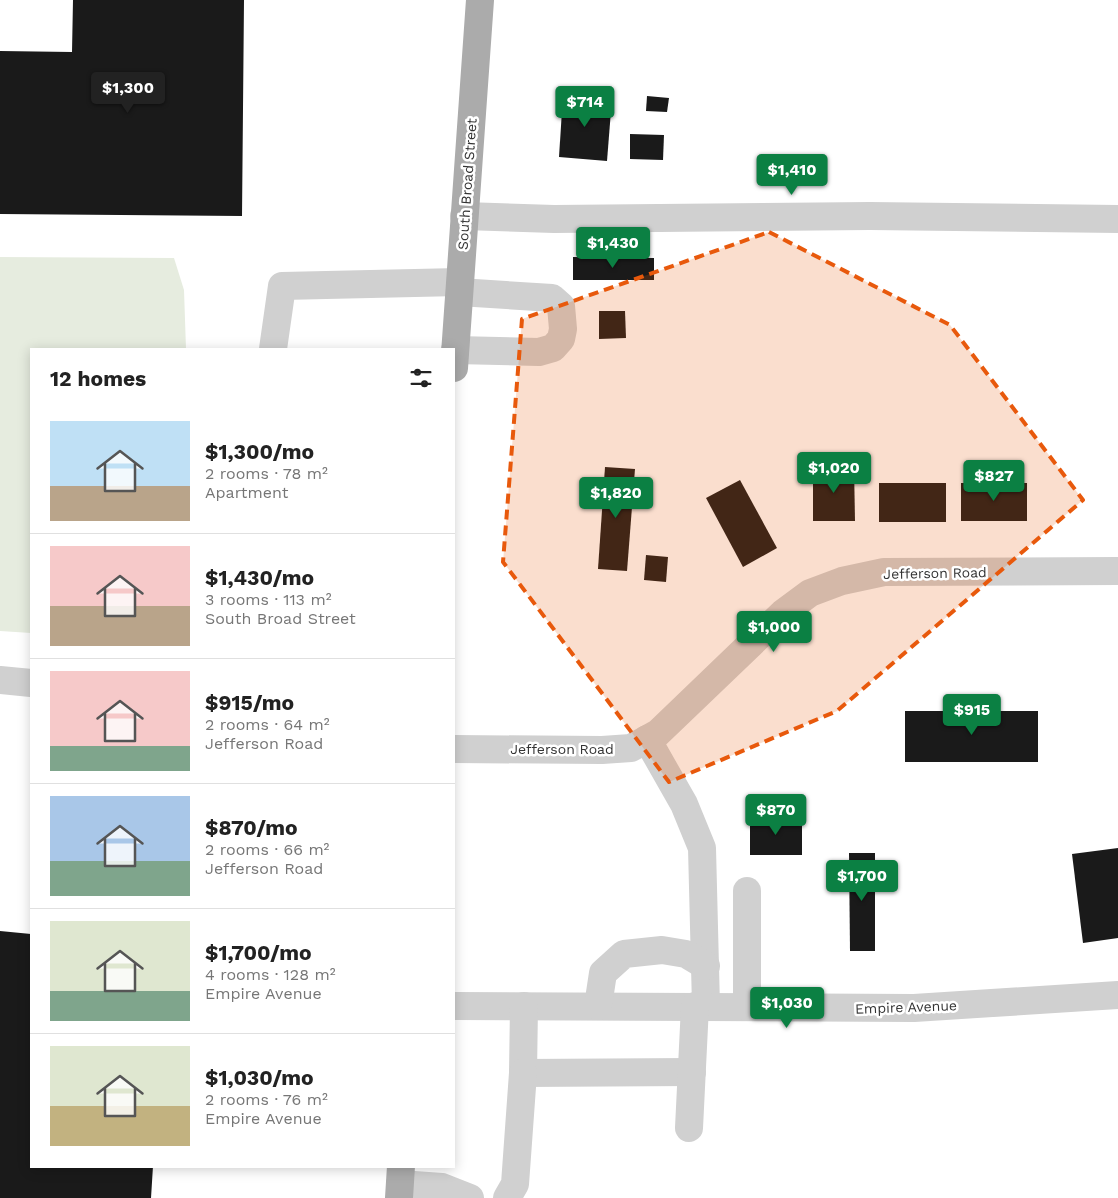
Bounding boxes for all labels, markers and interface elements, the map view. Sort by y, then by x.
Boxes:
pin: $1,300 [87,72,169,114]
text: $1,300 [102,78,154,97]
pin: $714 [555,86,615,128]
text: $714 [566,92,604,111]
street label: South Broad Street [454,117,480,250]
pin: $1,410 [751,154,833,196]
text: $1,410 [768,160,816,179]
pin: $1,430 [572,226,654,269]
text: $1,430 [587,233,639,252]
icon: filters [407,364,435,392]
text: 12 homes [50,366,146,391]
text: $1,300/mo [205,439,314,464]
icon: home [90,441,150,501]
pin: $1,020 [793,452,875,494]
text: $1,020 [808,458,860,477]
pin: $827 [964,460,1024,502]
text: 2 rooms · 78 m² [205,464,328,483]
text: $827 [974,466,1014,485]
pin: $1,820 [575,476,657,519]
text: Apartment [205,483,288,502]
text: $1,820 [590,483,642,502]
street label: Jefferson Road [883,564,987,582]
text: $1,430/mo [205,565,314,590]
icon: home [90,566,150,626]
text: 3 rooms · 113 m² [205,590,332,609]
text: South Broad Street [205,609,356,628]
pin: $1,000 [733,610,815,653]
text: $1,000 [748,617,800,636]
text: $915/mo [205,690,294,715]
icon: home [90,691,150,751]
pin: $915 [942,694,1002,736]
text: $915 [954,700,990,719]
text: 2 rooms · 64 m² [205,715,330,734]
text: Jefferson Road [205,734,323,753]
street label: Jefferson Road [510,741,614,757]
pin: $870 [746,794,806,836]
text: $870 [756,800,796,819]
text: $870/mo [205,815,298,840]
icon: home [90,816,150,876]
text: 2 rooms · 66 m² [205,840,329,859]
text: Jefferson Road [205,859,323,878]
pin: $1,700 [821,860,903,902]
text: $1,700 [837,866,887,885]
text: $1,700/mo [205,940,311,965]
icon: home [90,941,150,1001]
text: 4 rooms · 128 m² [205,965,336,984]
text: Empire Avenue [205,984,322,1003]
pin: $1,030 [746,986,828,1029]
text: $1,030 [761,993,813,1012]
street label: Empire Avenue [855,997,957,1017]
text: $1,030/mo [205,1065,314,1090]
icon: home [90,1066,150,1126]
text: 2 rooms · 76 m² [205,1090,328,1109]
text: Empire Avenue [205,1109,322,1128]

